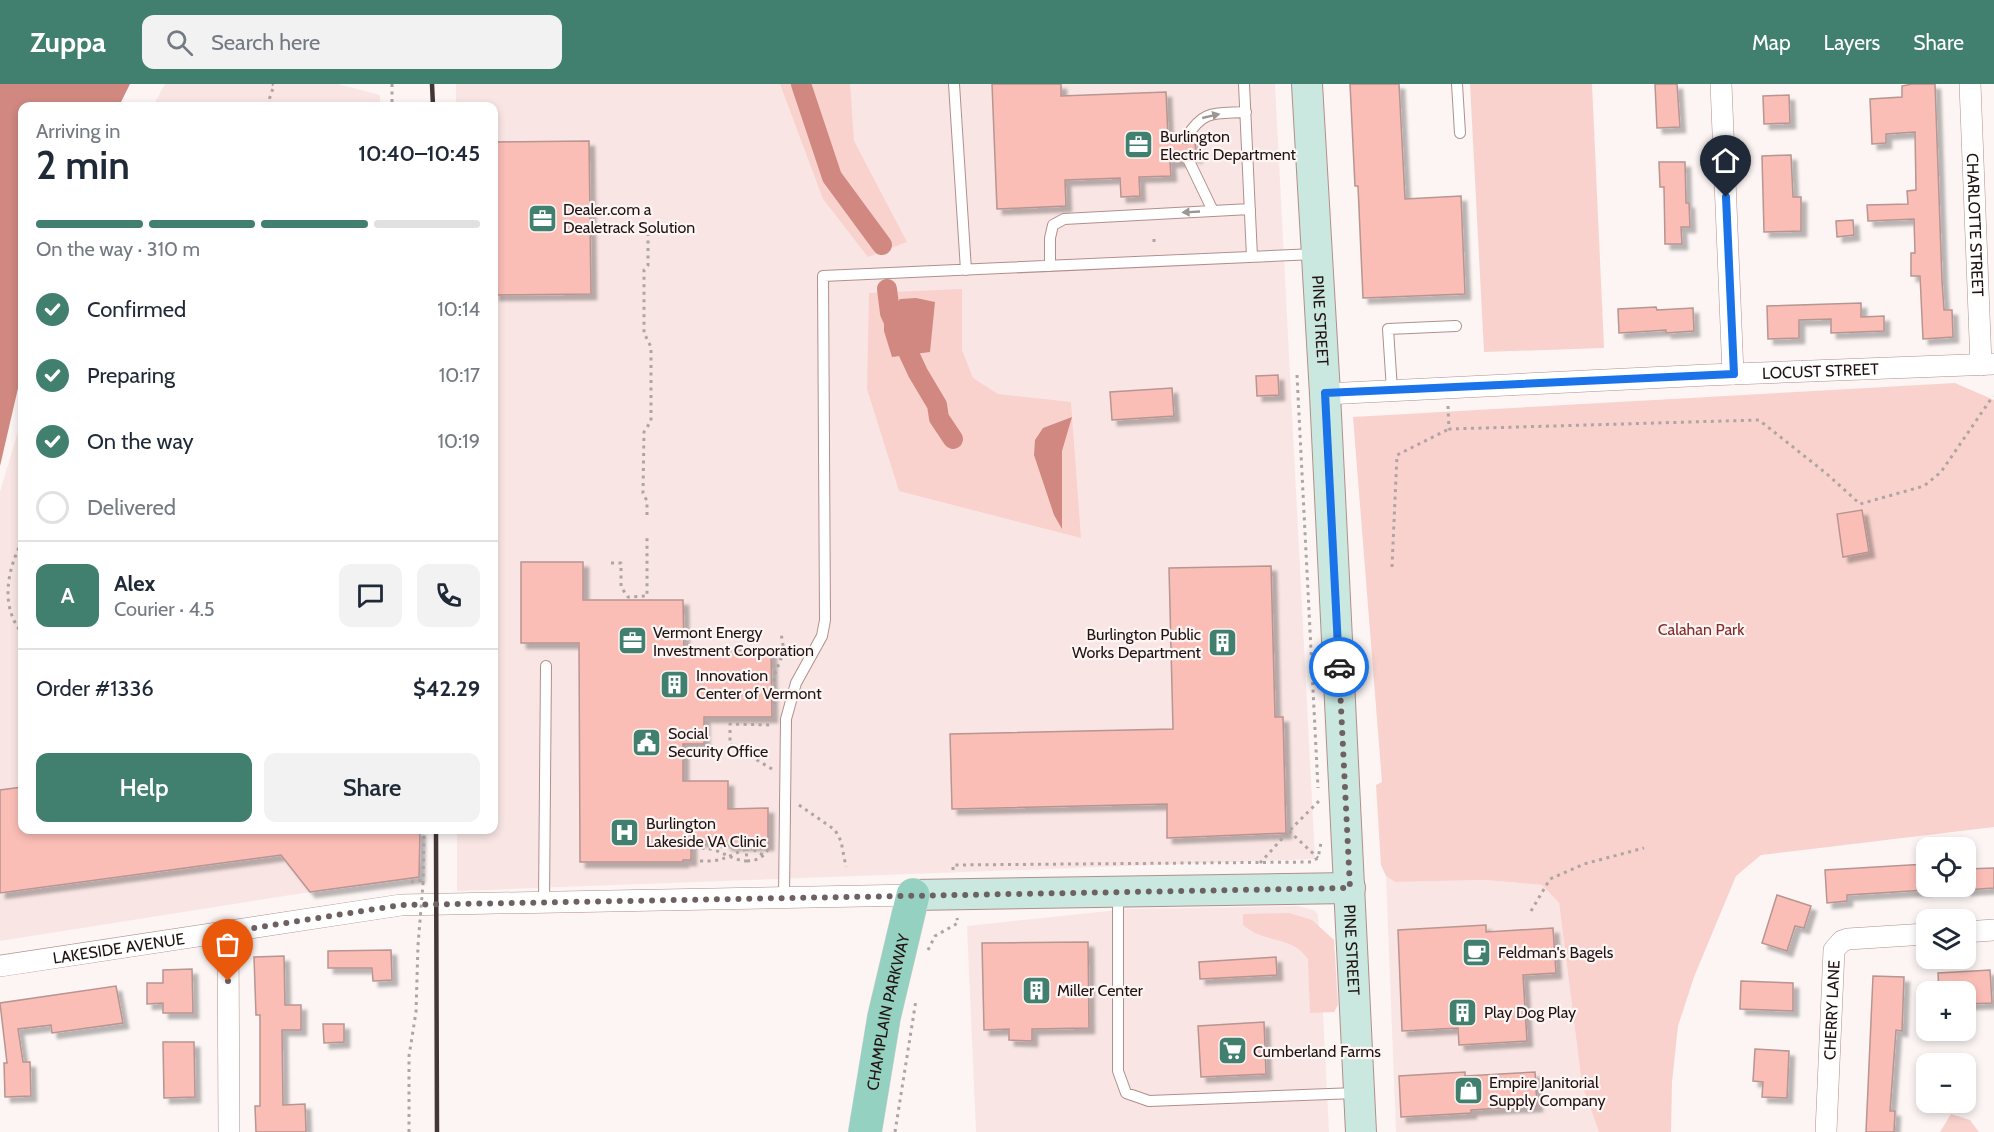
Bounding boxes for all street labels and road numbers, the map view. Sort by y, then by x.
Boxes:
street label: CHARLOTTE STREET [1963,153,1988,297]
street label: PINE STREET [1309,275,1333,367]
street label: LOCUST STREET [1762,359,1880,382]
street label: PINE STREET [1340,904,1364,996]
street label: LAKESIDE AVENUE [52,929,186,967]
street label: CHAMPLAIN PARKWAY [863,931,913,1092]
street label: CHERRY LANE [1820,960,1843,1060]

